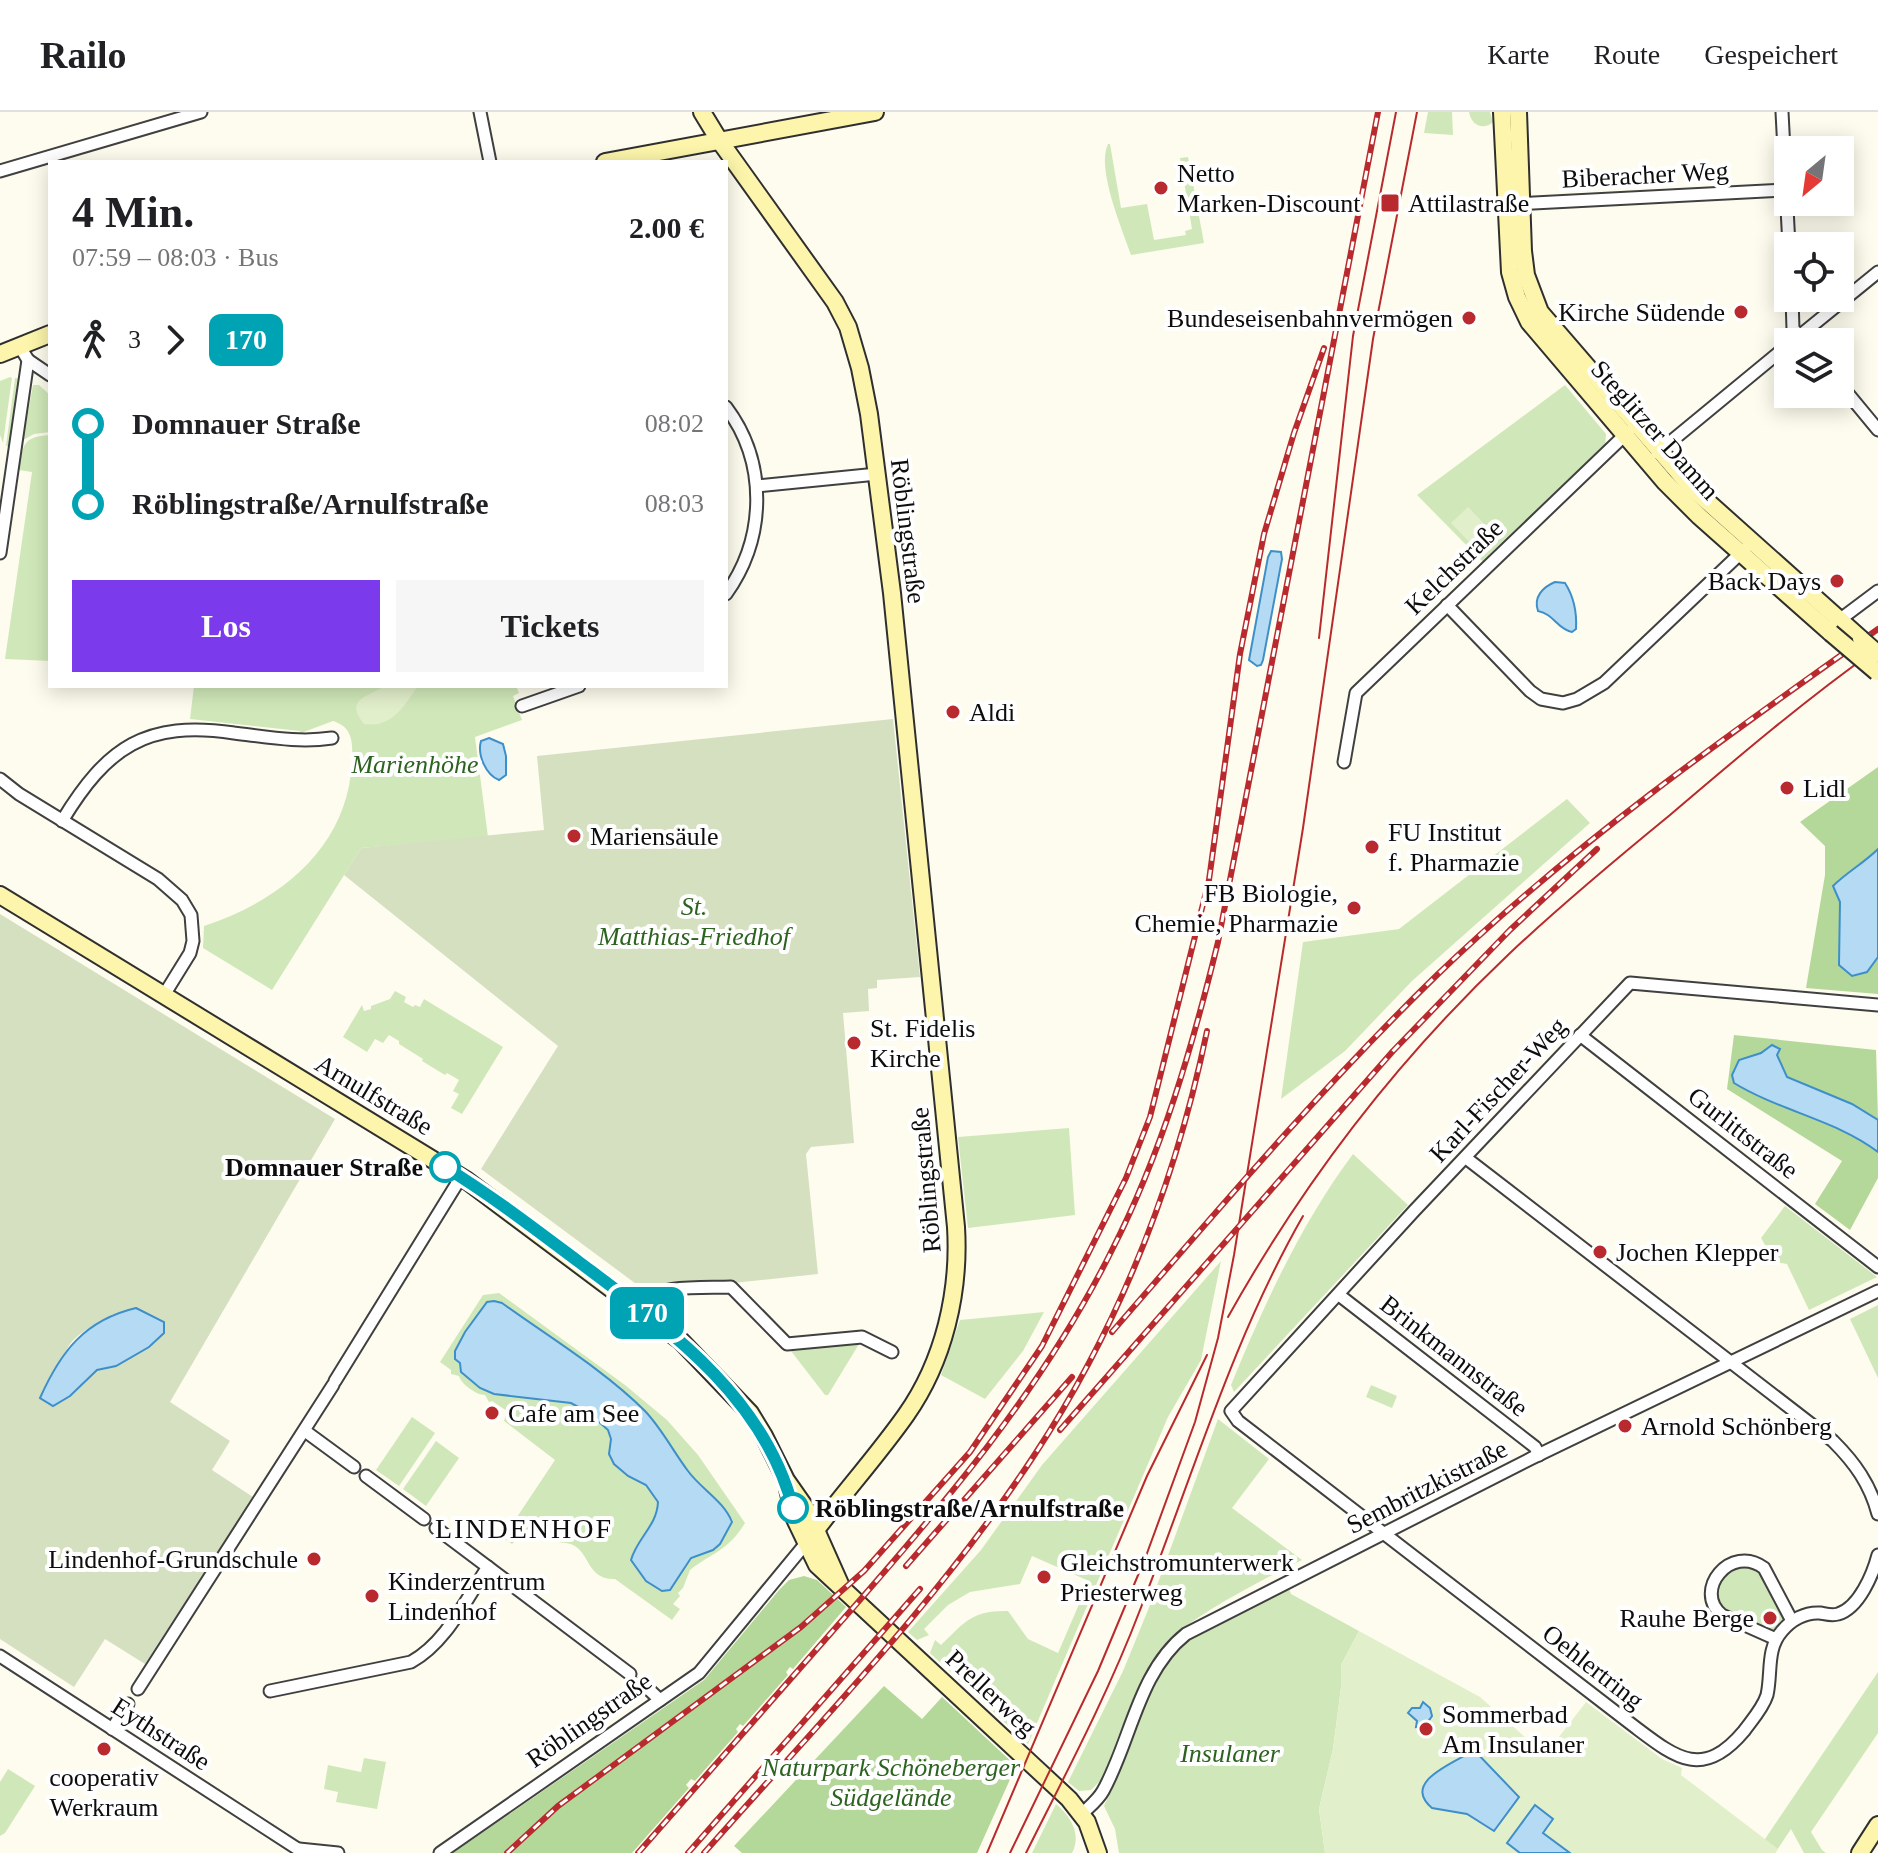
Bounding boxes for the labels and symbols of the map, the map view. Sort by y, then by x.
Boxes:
north arrow [1774,136,1854,216]
street label: Biberacher Weg [1561,156,1729,194]
place label: Netto Marken-Discount [1177,159,1361,218]
marker: Netto Marken-Discount [1152,179,1170,197]
place label: Attilastraße [1408,189,1529,218]
marker: Attilastraße [1379,192,1401,214]
place label: Kirche Südende [1558,298,1725,327]
marker: Kirche Südende [1732,303,1750,321]
place label: Bundeseisenbahnvermögen [1167,304,1453,333]
marker: Bundeseisenbahnvermögen [1460,309,1478,327]
street label: Steglitzer Damm [1585,355,1725,505]
street label: Röblingstraße [885,457,931,605]
street label: Kelchstraße [1399,513,1509,621]
place label: Back Days [1708,567,1821,596]
marker: Back Days [1828,572,1846,590]
place label: Aldi [969,698,1015,727]
marker: Aldi [944,703,962,721]
park label: Marienhöhe [350,750,479,779]
place label: Lidl [1803,774,1846,803]
marker: Lidl [1778,779,1796,797]
place label: FU Institut f. Pharmazie [1388,818,1519,877]
place label: Mariensäule [590,822,719,851]
marker: Mariensäule [565,827,583,845]
marker: FU Institut f. Pharmazie [1363,838,1381,856]
place label: FB Biologie, Chemie, Pharmazie [1134,879,1338,938]
park label: St. Matthias-Friedhof [597,892,794,951]
marker: FB Biologie, Chemie, Pharmazie [1345,899,1363,917]
street label: Karl-Fischer-Weg [1424,1012,1572,1168]
place label: St. Fidelis Kirche [870,1014,975,1073]
marker: St. Fidelis Kirche [845,1034,863,1052]
street label: Arnulfstraße [310,1049,438,1141]
street label: Gurlittstraße [1682,1081,1804,1185]
street label: Röblingstraße [905,1106,947,1254]
marker: Domnauer Straße [430,1152,460,1182]
place label: Domnauer Straße [225,1153,423,1182]
place label: Jochen Klepper [1616,1238,1779,1267]
marker: Jochen Klepper [1591,1243,1609,1261]
line badge: 170 [601,1287,693,1339]
street label: Brinkmannstraße [1375,1289,1533,1423]
place label: Cafe am See [508,1399,639,1428]
marker: Cafe am See [483,1404,501,1422]
place label: Arnold Schönberg [1641,1412,1832,1441]
marker: Arnold Schönberg [1616,1417,1634,1435]
street label: Sembritzkistraße [1342,1434,1512,1540]
marker: Röblingstraße/Arnulfstraße [778,1493,808,1523]
place label: Röblingstraße/Arnulfstraße [815,1494,1124,1523]
district label: LINDENHOF [435,1513,613,1544]
place label: Lindenhof-Grundschule [48,1545,298,1574]
place label: Gleichstromunterwerk Priesterweg [1060,1548,1294,1607]
marker: Lindenhof-Grundschule [305,1550,323,1568]
place label: Kinderzentrum Lindenhof [388,1567,545,1626]
marker: Gleichstromunterwerk Priesterweg [1035,1568,1053,1586]
marker: Kinderzentrum Lindenhof [363,1587,381,1605]
place label: Rauhe Berge [1619,1604,1754,1633]
marker: Rauhe Berge [1761,1609,1779,1627]
street label: Oehlertring [1537,1619,1649,1715]
street label: Prellerweg [940,1644,1042,1742]
street label: Röblingstraße [521,1666,657,1774]
street label: Eythstraße [106,1692,216,1776]
place label: Sommerbad Am Insulaner [1442,1700,1585,1759]
marker: Sommerbad Am Insulaner [1417,1720,1435,1738]
park label: Insulaner [1179,1739,1281,1768]
marker: cooperativ Werkraum [95,1740,113,1758]
park label: Naturpark Schöneberger Südgelände [761,1753,1021,1812]
place label: cooperativ Werkraum [49,1763,159,1822]

